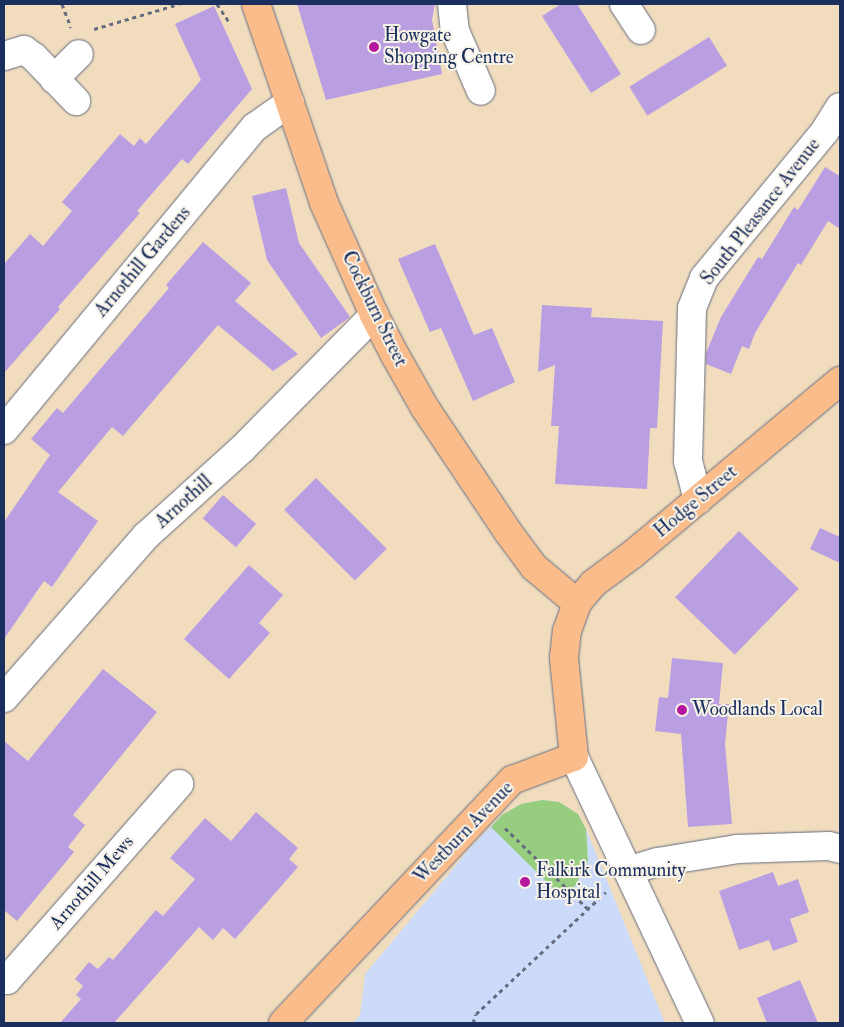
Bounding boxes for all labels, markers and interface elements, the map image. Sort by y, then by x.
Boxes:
place label: Howgate Shopping Centre [384,25,514,69]
marker: Howgate Shopping Centre [368,41,380,53]
street label: South Pleasance Avenue [697,134,825,290]
street label: Arnothill Gardens [90,202,196,322]
street label: Cockburn Street [336,248,412,370]
street label: Hodge Street [650,461,742,543]
street label: Arnothill [151,470,217,534]
place label: Woodlands Local [692,699,823,721]
marker: Woodlands Local [676,704,688,716]
street label: Westburn Avenue [410,777,518,889]
street label: Arnothill Mews [45,831,139,935]
place label: Falkirk Community Hospital [536,860,686,904]
marker: Falkirk Community Hospital [518,875,532,889]

